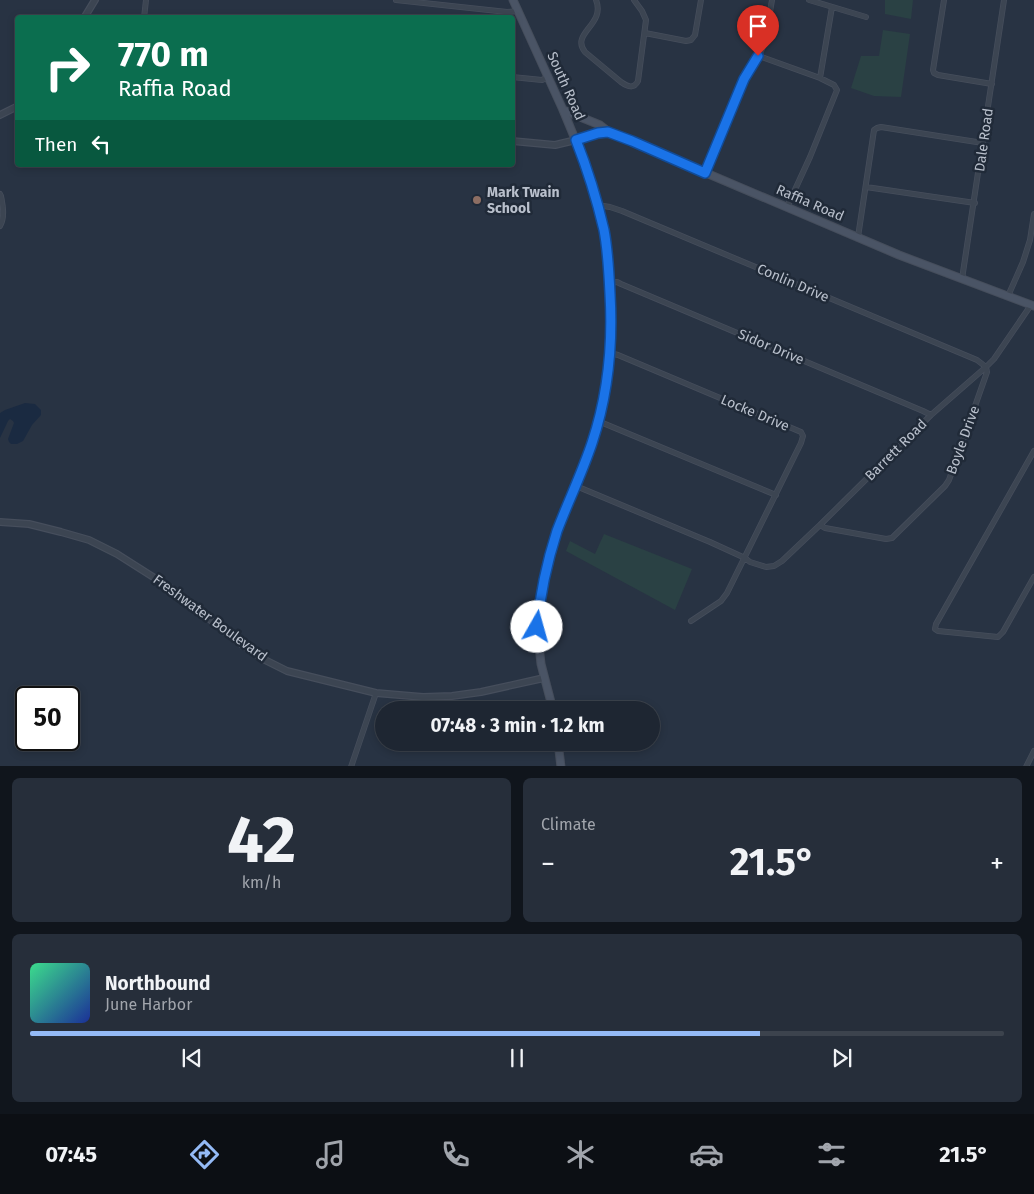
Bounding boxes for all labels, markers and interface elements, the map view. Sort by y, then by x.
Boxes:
pin [737,5,779,56]
icon: arrive [744,12,772,40]
text: 770 m [118,33,209,75]
icon: right [35,35,100,100]
street label: South Road [543,49,589,123]
text: Raffia Road [118,75,232,102]
street label: Dale Road [971,107,997,173]
icon: left [87,130,115,158]
text: Then [35,133,77,156]
street label: Raffia Road [773,181,847,225]
place label: Mark Twain School [487,184,559,217]
marker: Mark Twain School [471,194,483,206]
street label: Conlin Drive [754,260,832,306]
street label: Sidor Drive [735,325,807,369]
street label: Locke Drive [718,391,792,435]
street label: Boyle Drive [943,403,983,477]
street label: Barrett Road [862,416,930,484]
street label: Freshwater Boulevard [150,571,270,665]
position arrow [510,600,562,652]
speed limit sign: 50 [15,686,80,751]
text: 07:48 · 3 min · 1.2 km [430,714,605,737]
text: 42 [227,801,296,879]
text: Climate [541,815,596,834]
text: 21.5° [730,839,815,885]
text: − [541,847,555,880]
text: + [990,847,1004,880]
text: km/h [242,873,281,892]
text: Northbound [105,972,210,995]
text: June Harbor [105,995,192,1014]
icon: previous [178,1044,206,1072]
icon: pause [503,1044,531,1072]
icon: next [828,1044,856,1072]
icon: directions [187,1137,222,1172]
icon: music [313,1137,348,1172]
icon: phone [438,1137,473,1172]
icon: climate [563,1137,598,1172]
icon: car [689,1137,724,1172]
icon: filters [814,1137,849,1172]
text: 07:45 [45,1141,97,1168]
text: 21.5° [939,1141,989,1168]

